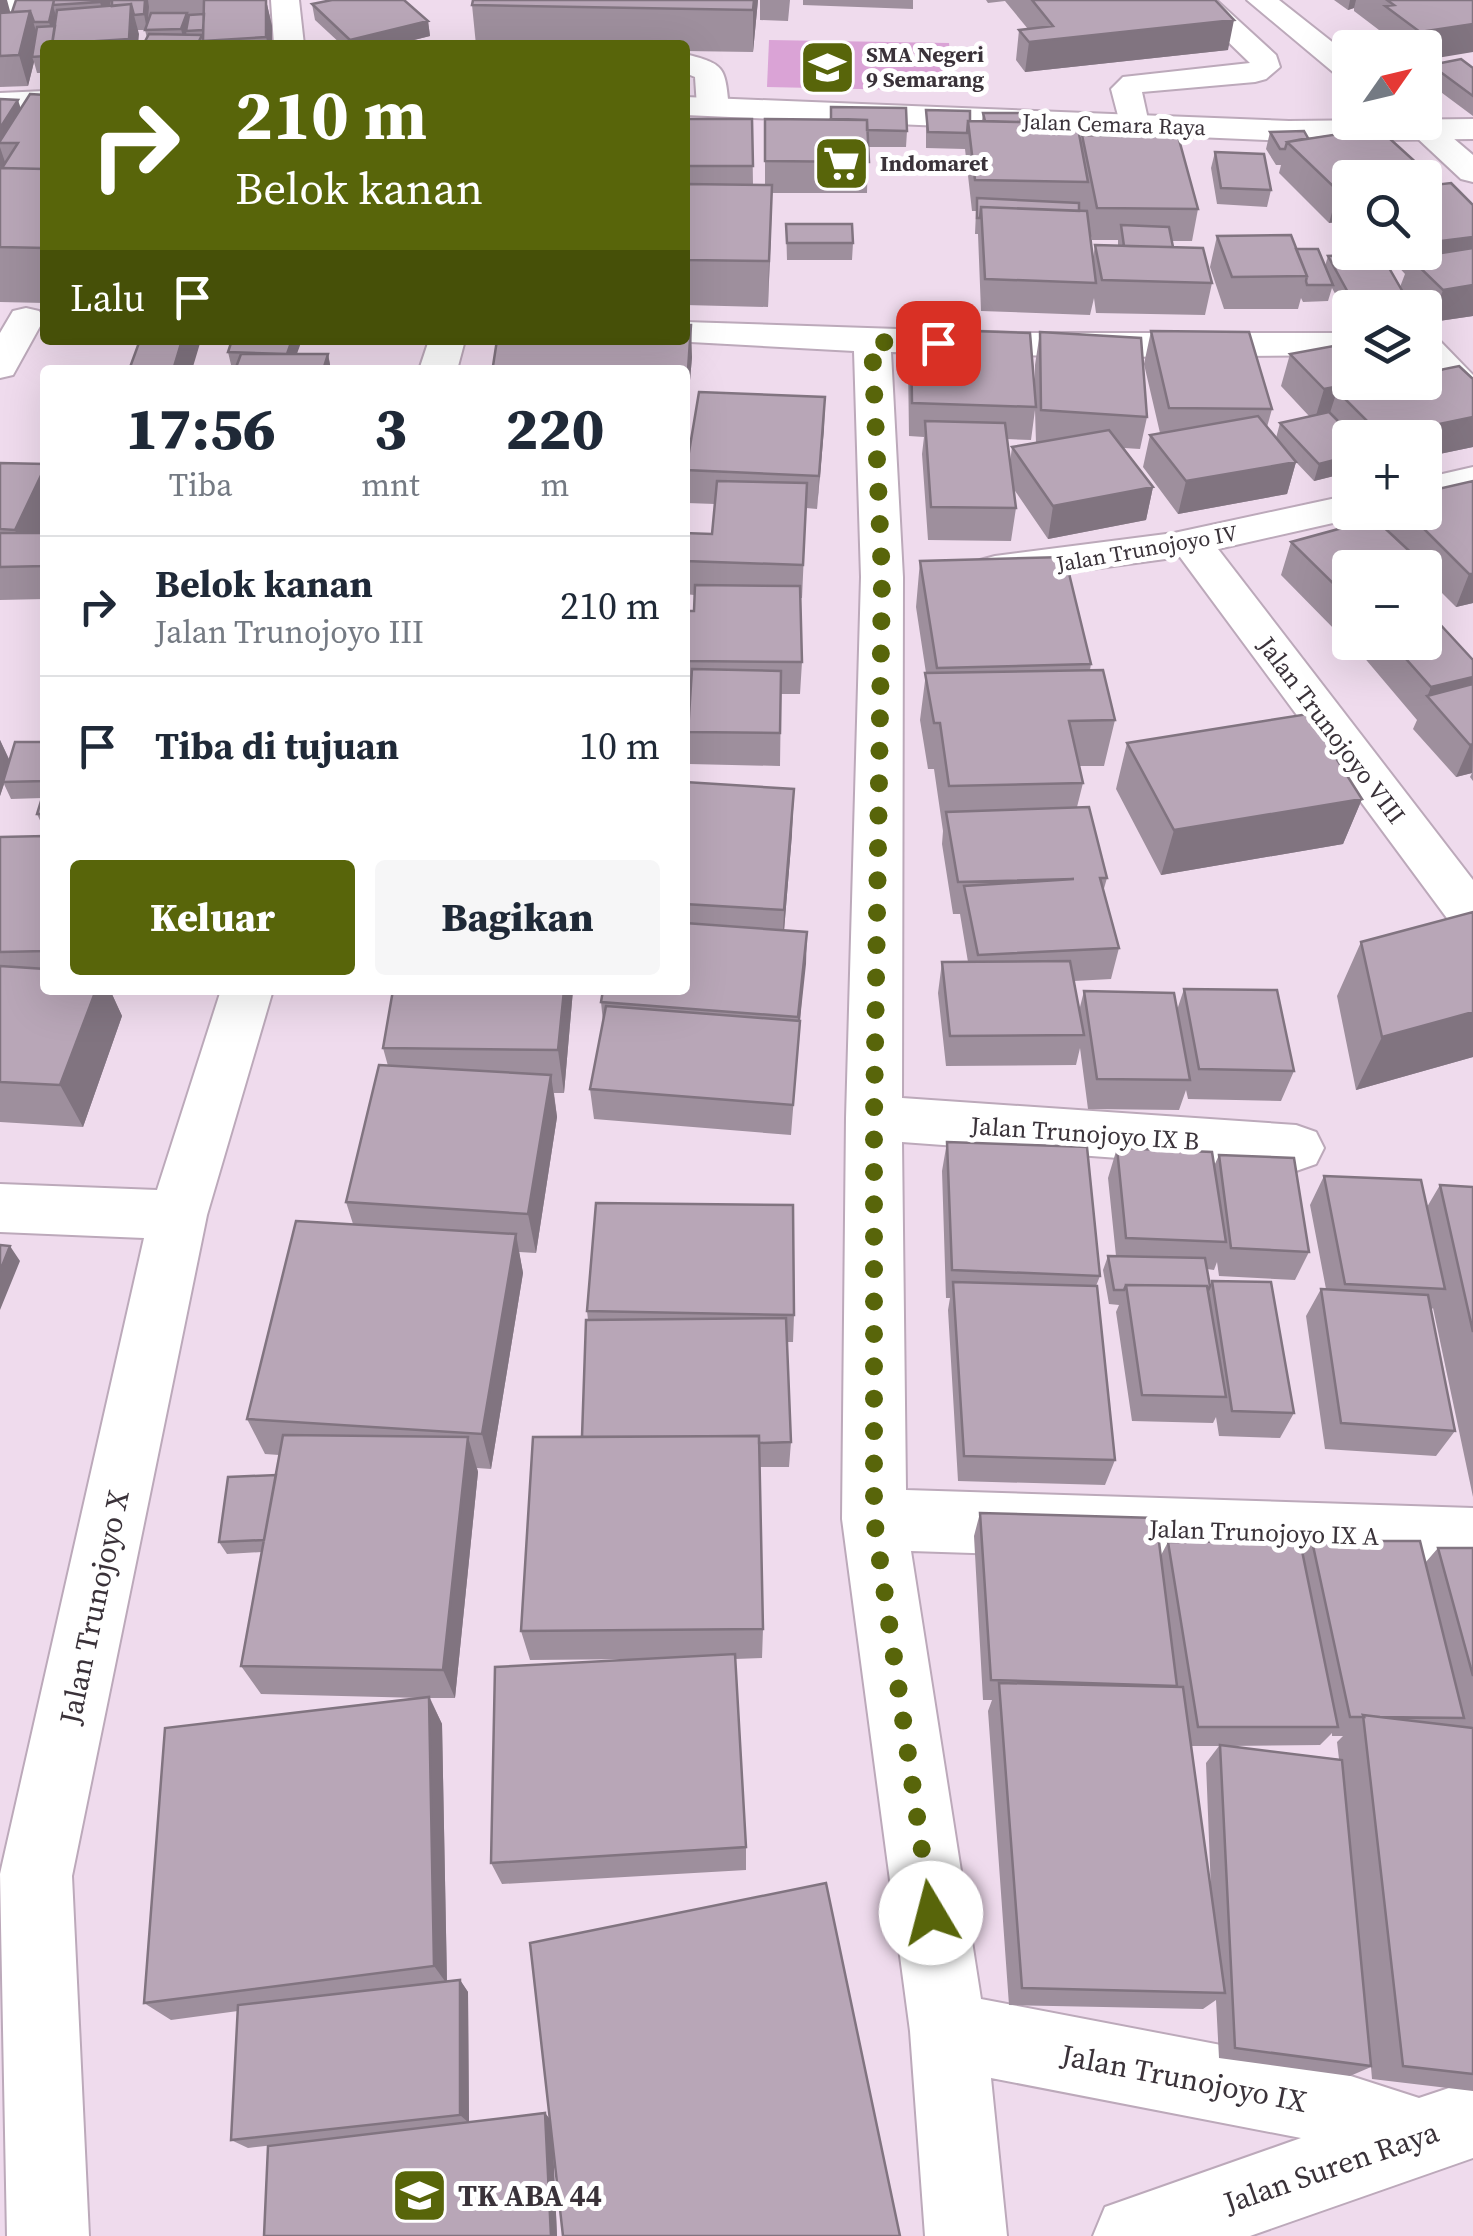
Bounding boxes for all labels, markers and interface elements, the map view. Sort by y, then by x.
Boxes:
north arrow [1332,30,1442,140]
map controls [1332,30,1442,660]
school or university icon: SMA Negeri 9 Semarang [797,37,857,97]
place label: SMA Negeri 9 Semarang [866,39,984,94]
text: 210 m [235,66,427,162]
icon: right [70,80,200,210]
street label: Jalan Cemara Raya [1021,106,1207,142]
supermarket icon: Indomaret [811,133,871,193]
place label: Indomaret [880,148,989,178]
text: Belok kanan [235,157,483,219]
button: search [1332,160,1442,270]
icon: arrive [165,270,220,325]
text: Lalu [70,272,145,324]
button: layers [1332,290,1442,400]
pin [896,301,981,386]
icon: arrive [911,316,966,371]
text: 17:56 [126,387,276,469]
text: 3 [374,387,407,469]
text: 220 [505,387,604,469]
button: + [1332,420,1442,530]
text: Tiba [169,463,232,507]
text: mnt [361,463,420,507]
text: m [540,463,569,507]
street label: Jalan Trunojoyo IV [1053,517,1240,579]
button: − [1332,550,1442,660]
text: Belok kanan [155,558,373,610]
icon: right [70,579,125,634]
text: 210 m [560,580,660,632]
text: Jalan Trunojoyo III [155,610,424,654]
street label: Jalan Trunojoyo VIII [1250,629,1414,831]
icon: arrive [70,719,125,774]
text: Tiba di tujuan [155,720,399,772]
text: 10 m [579,720,660,772]
button: Keluar [70,860,355,975]
button: Bagikan [375,860,660,975]
street label: Jalan Trunojoyo IX B [968,1108,1201,1158]
street label: Jalan Trunojoyo X [49,1486,139,1729]
street label: Jalan Trunojoyo IX A [1147,1511,1380,1553]
position arrow [879,1861,983,1965]
street label: Jalan Trunojoyo IX [1057,2034,1311,2122]
street label: Jalan Suren Raya [1217,2111,1445,2223]
school or university icon: TK ABA 44 [389,2165,449,2225]
place label: TK ABA 44 [458,2175,602,2216]

